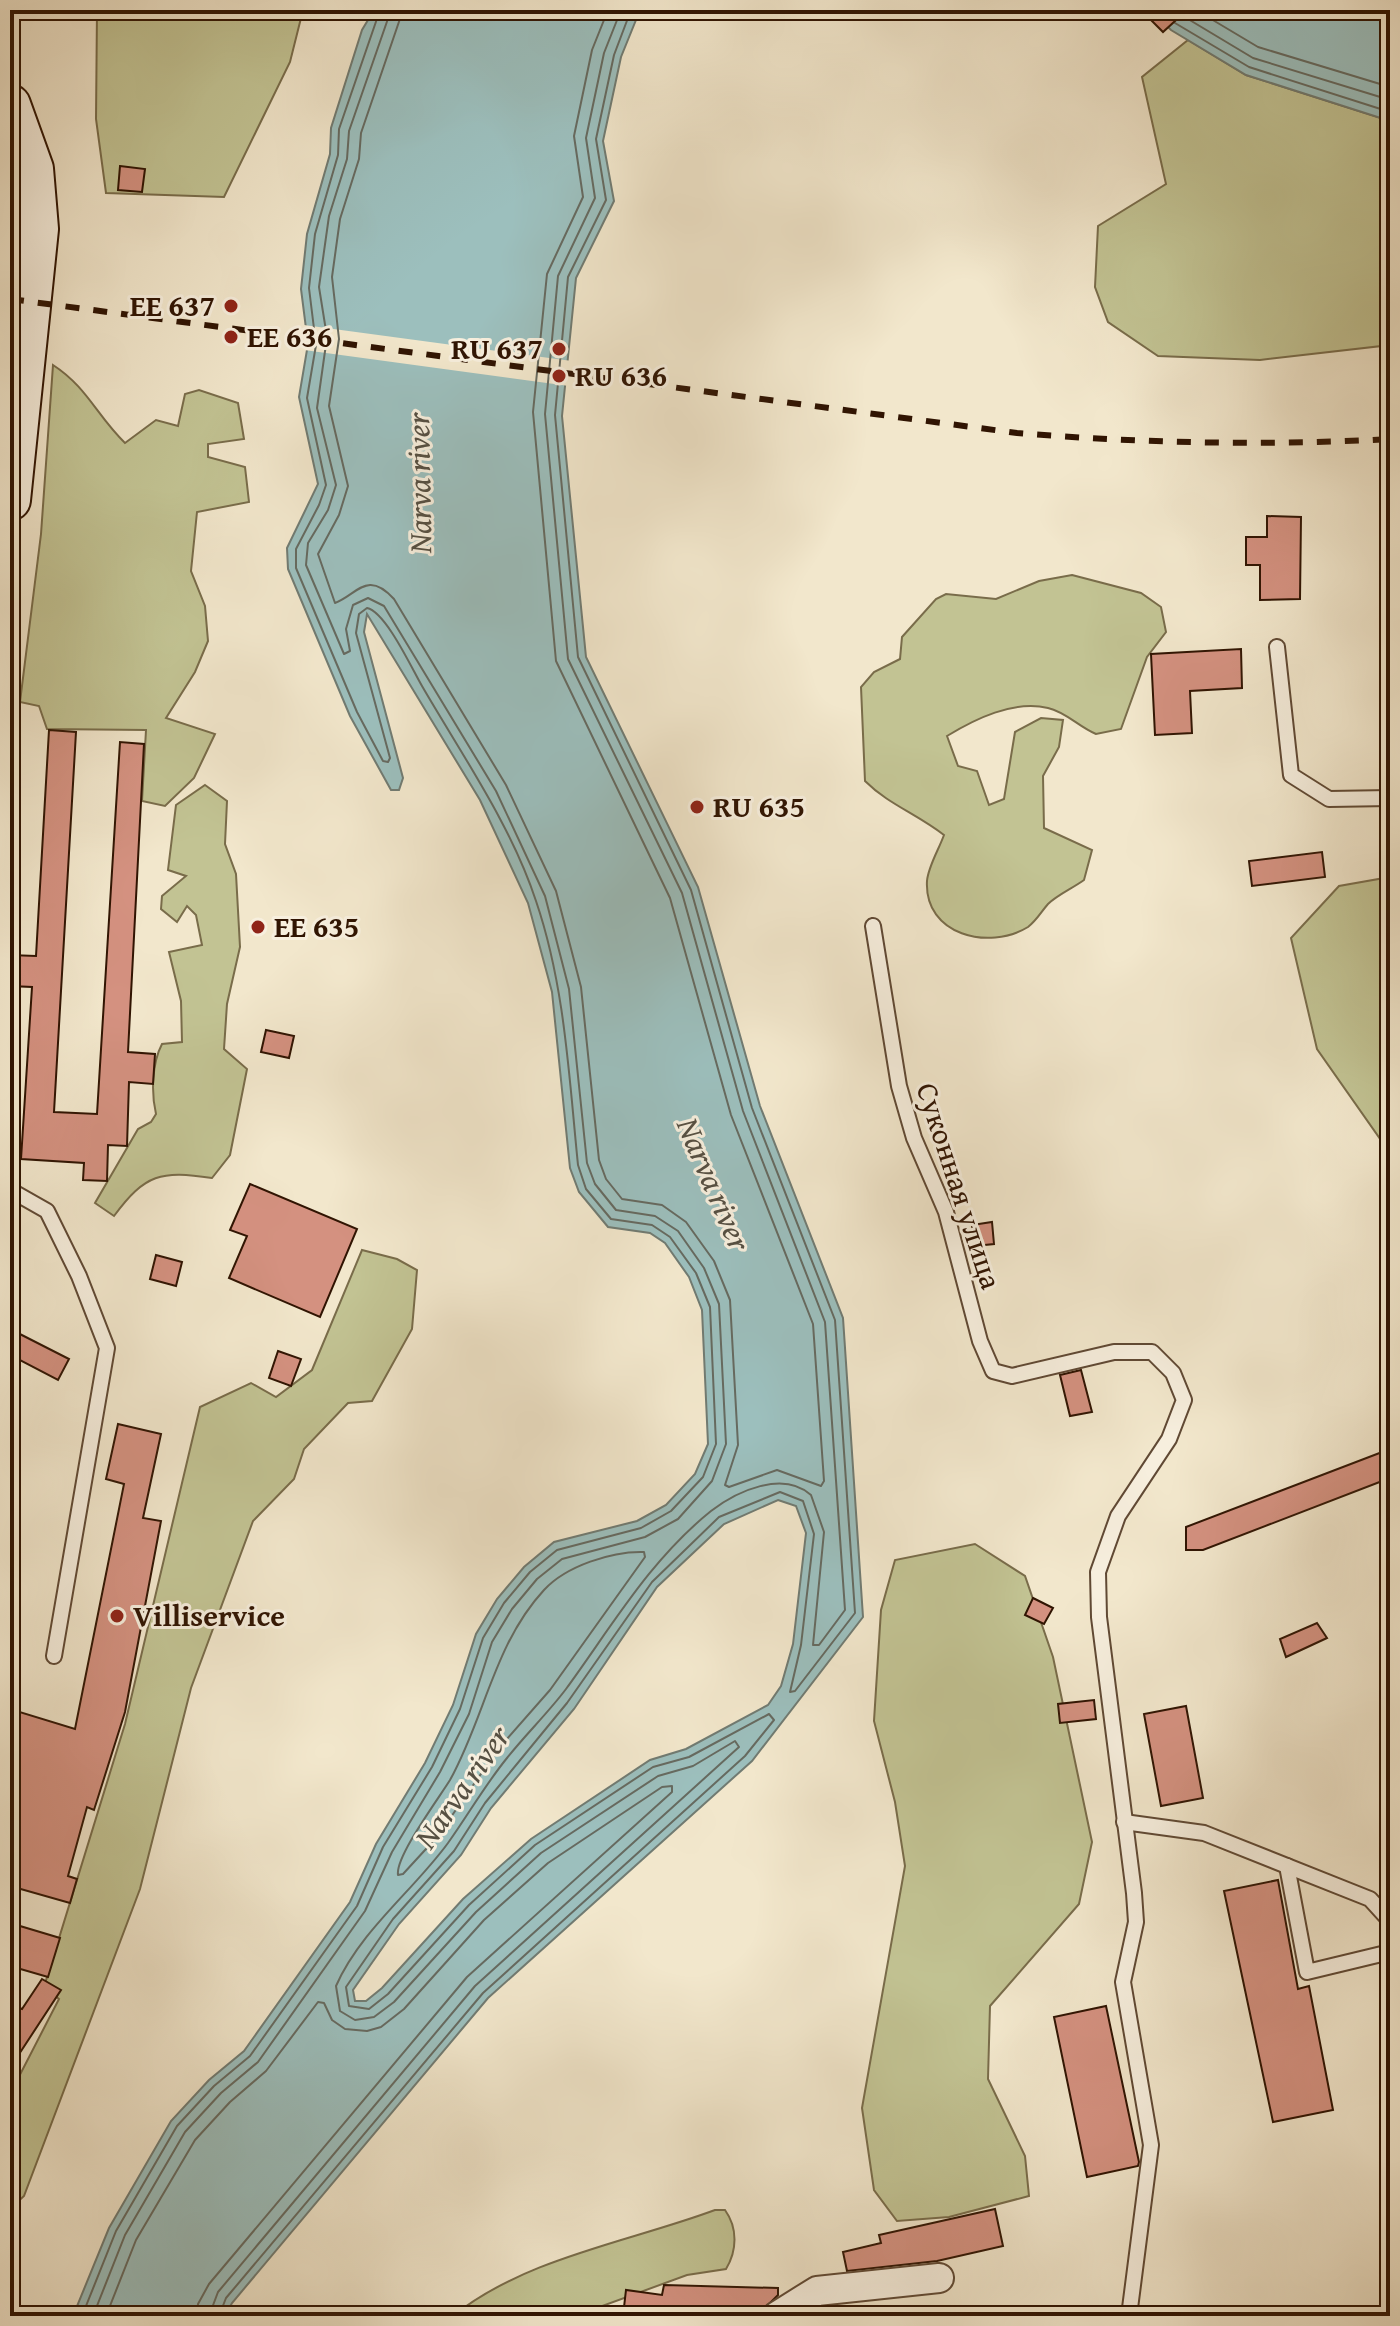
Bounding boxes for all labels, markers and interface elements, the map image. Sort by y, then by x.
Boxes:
place label: EE 637 [130,283,215,327]
marker: EE 637 [222,297,240,315]
place label: EE 636 [247,314,332,358]
place label: RU 637 [451,326,543,370]
marker: EE 636 [222,328,240,346]
marker: RU 637 [550,340,568,358]
place label: RU 636 [575,353,667,397]
marker: RU 636 [550,367,568,385]
water label: Narva river [394,411,443,555]
place label: RU 635 [713,784,805,828]
marker: RU 635 [688,798,706,816]
place label: EE 635 [274,904,359,948]
marker: EE 635 [249,918,267,936]
street label: Суконная улица [906,1077,1014,1295]
water label: Narva river [665,1109,764,1259]
place label: Villiservice [133,1593,285,1637]
marker: Villiservice [108,1607,126,1625]
water label: Narva river [401,1715,522,1859]

